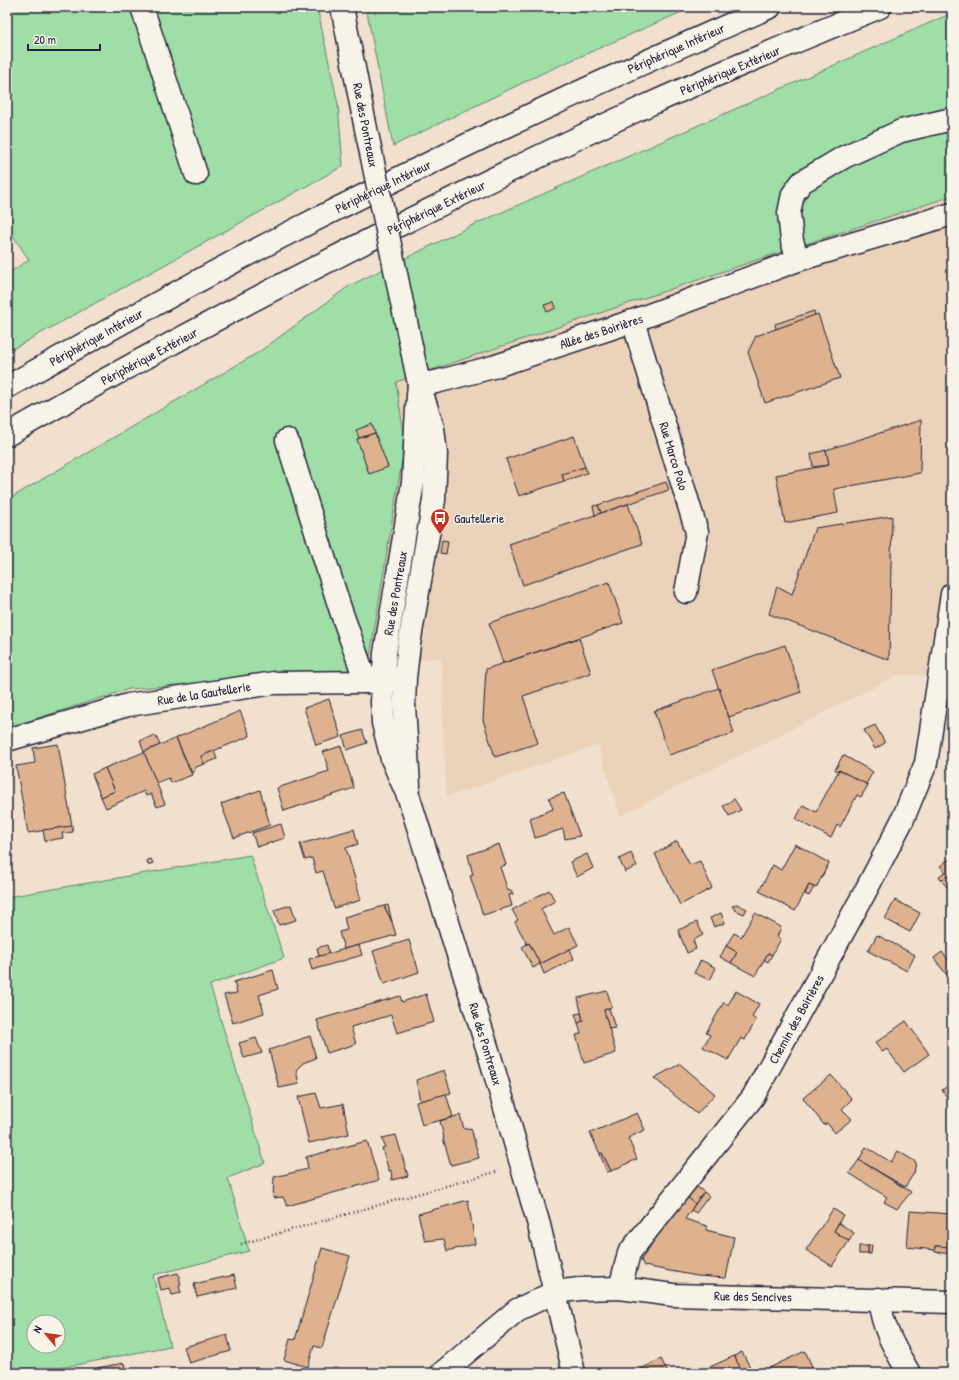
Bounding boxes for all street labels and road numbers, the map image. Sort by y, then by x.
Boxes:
street label: Périphérique Intérieur [625,18,727,78]
street label: Périphérique Extérieur [677,41,783,99]
street label: Rue des Pontreaux [349,81,383,169]
street label: Périphérique Intérieur [332,155,434,217]
street label: Périphérique Extérieur [384,175,488,239]
street label: Périphérique Intérieur [46,304,146,370]
street label: Allée des Boirières [557,309,645,353]
street label: Périphérique Extérieur [97,323,201,389]
street label: Rue Marco Polo [655,420,693,492]
street label: Rue des Pontreaux [379,549,411,637]
street label: Rue de la Gautellerie [156,677,252,709]
street label: Chemin des Boirières [764,971,828,1067]
street label: Rue des Pontreaux [465,1000,507,1088]
street label: Rue des Sencives [714,1286,792,1306]

